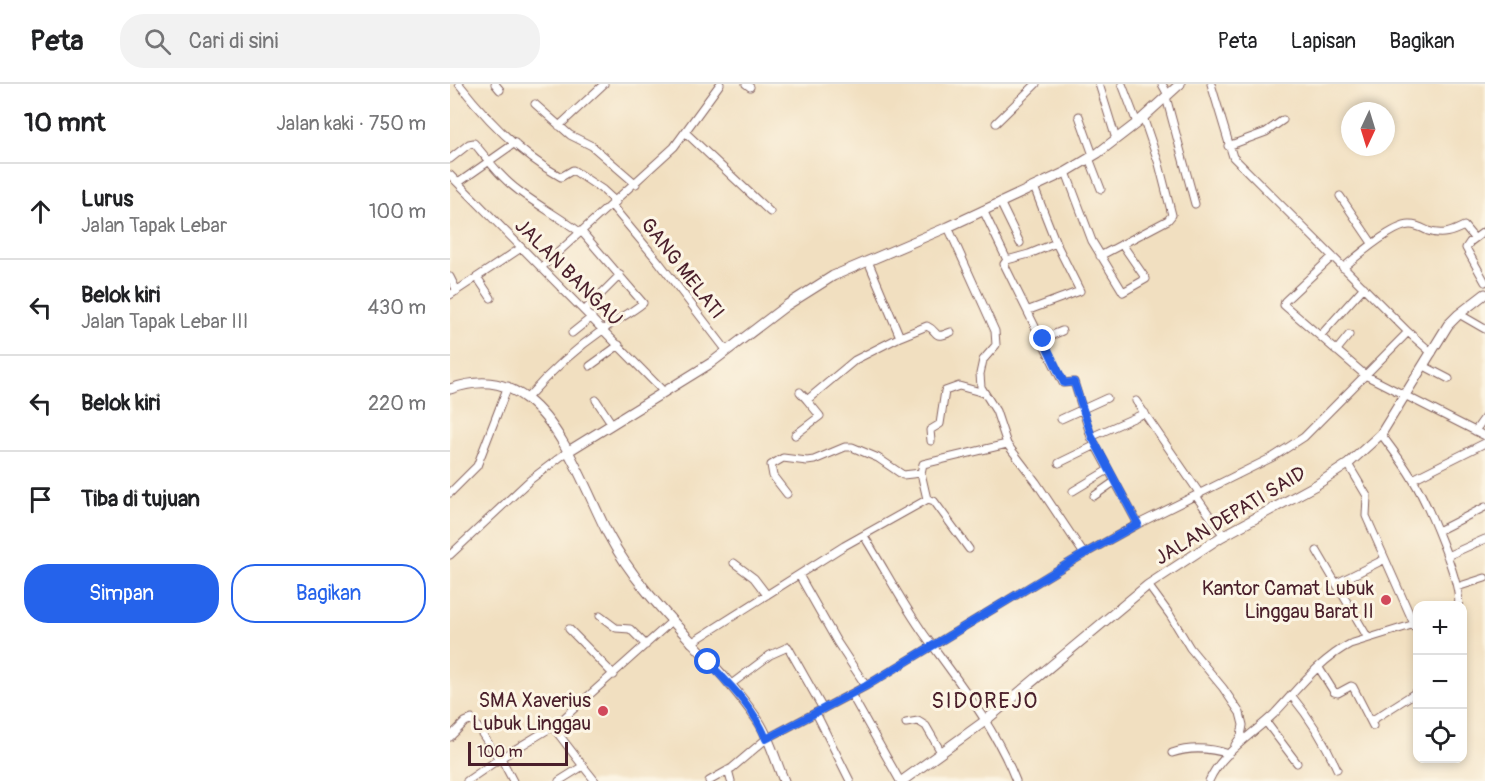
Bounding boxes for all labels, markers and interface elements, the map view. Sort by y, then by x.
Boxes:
search box [120,14,540,68]
text: Peta [30,24,84,59]
icon: search [141,25,174,58]
text: Cari di sini [189,27,278,55]
text: Peta [1217,28,1258,55]
text: Lapisan [1291,28,1356,55]
text: Bagikan [1389,28,1455,55]
north arrow [1341,102,1395,156]
text: 10 mnt [24,107,106,139]
text: Jalan kaki · 750 m [276,111,426,136]
text: Lurus [81,185,133,213]
icon: ahead [24,195,57,228]
text: 100 m [369,199,426,224]
text: Jalan Tapak Lebar [81,213,227,238]
street label: JALAN BANGAU [510,213,628,331]
street label: GANG MELATI [635,213,730,324]
text: Belok kiri [81,281,160,309]
icon: left [24,291,57,324]
text: 430 m [367,295,426,320]
text: Jalan Tapak Lebar III [81,309,248,334]
route end [1029,325,1055,351]
icon: left [24,387,57,420]
text: Belok kiri [81,389,160,417]
text: 220 m [368,391,426,416]
street label: JALAN DEPATI SAID [1150,460,1310,570]
icon: arrive [24,483,57,516]
text: Tiba di tujuan [81,485,200,513]
button: Simpan [24,564,219,623]
button: Bagikan [231,564,426,623]
place label: Kantor Camat Lubuk Linggau Barat II [1202,576,1375,624]
marker: Kantor Camat Lubuk Linggau Barat II [1379,593,1393,607]
map controls [1413,601,1467,763]
button: + [1413,601,1467,655]
route start [694,648,720,674]
button: − [1413,655,1467,709]
district label: SIDOREJO [931,687,1039,715]
place label: SMA Xaverius Lubuk Linggau [472,688,591,736]
marker: SMA Xaverius Lubuk Linggau [596,704,610,718]
button: locate [1413,709,1467,763]
scale bar [468,739,568,766]
text: 100 m [477,742,523,762]

